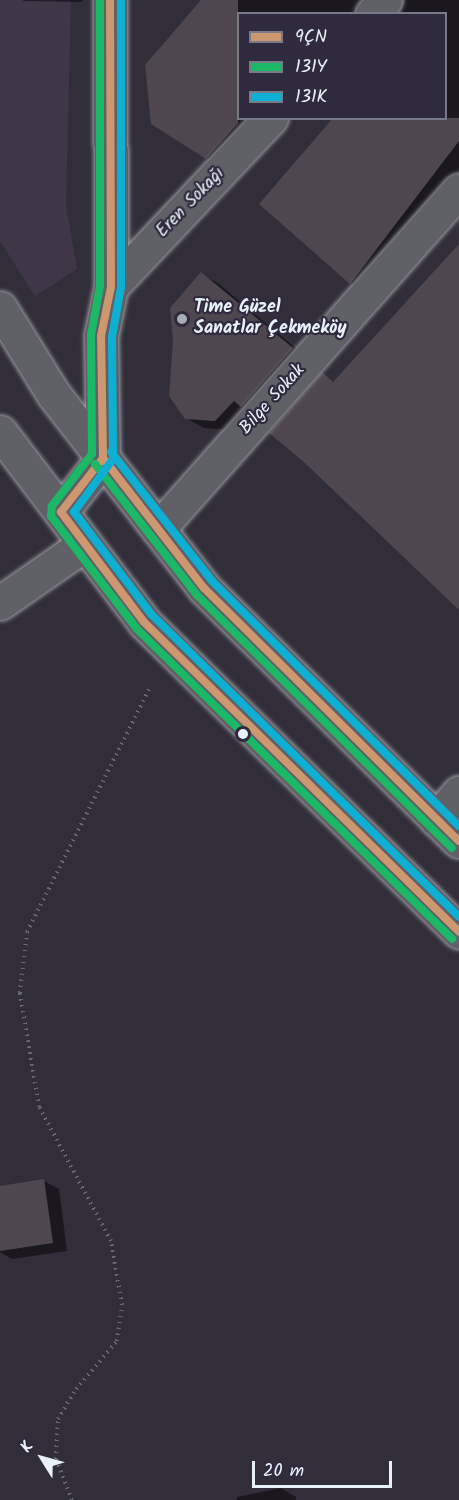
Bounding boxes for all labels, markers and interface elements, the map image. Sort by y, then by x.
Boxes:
legend [237,12,447,120]
text: 9ÇN [295,23,327,52]
text: 131Y [295,53,327,82]
text: 131K [295,83,327,112]
street label: Eren Sokağı [152,163,230,243]
place label: Time Güzel Sanatlar Çekmeköy [194,298,347,340]
marker: Time Güzel Sanatlar Çekmeköy [175,312,189,326]
street label: Bilge Sokak [236,360,310,440]
unlabelled marker [237,728,249,740]
north arrow [12,1428,72,1488]
text: K [14,1436,40,1458]
scale bar [255,1449,394,1487]
text: 20 m [263,1457,304,1486]

